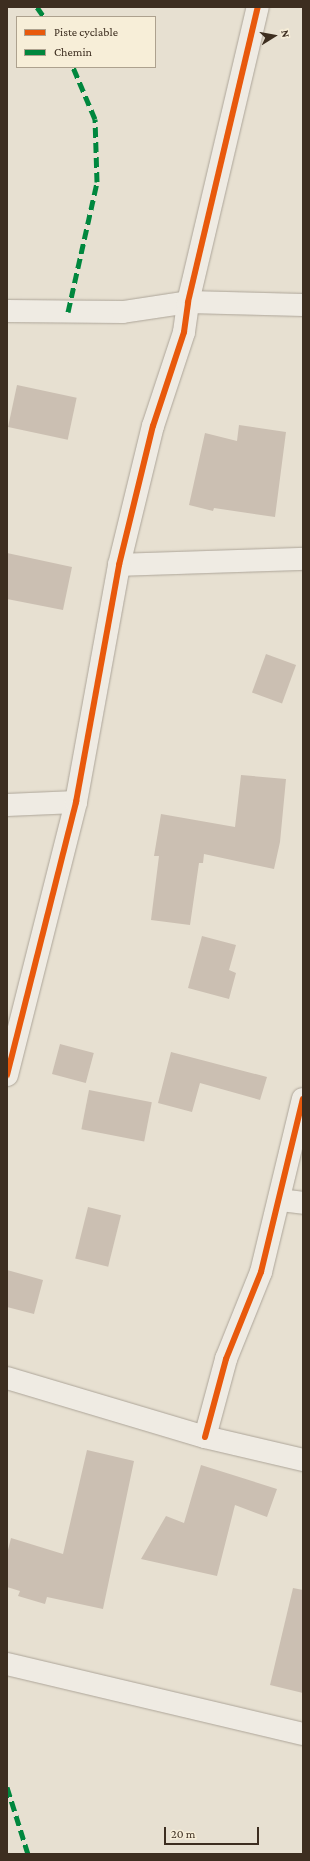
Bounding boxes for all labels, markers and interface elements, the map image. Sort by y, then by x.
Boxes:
legend [16,16,156,68]
north arrow [254,16,294,56]
text: Piste cyclable [54,25,118,39]
text: N [279,29,292,39]
text: Chemin [54,45,92,59]
scale bar [166,1819,261,1845]
text: 20 m [171,1827,195,1841]

